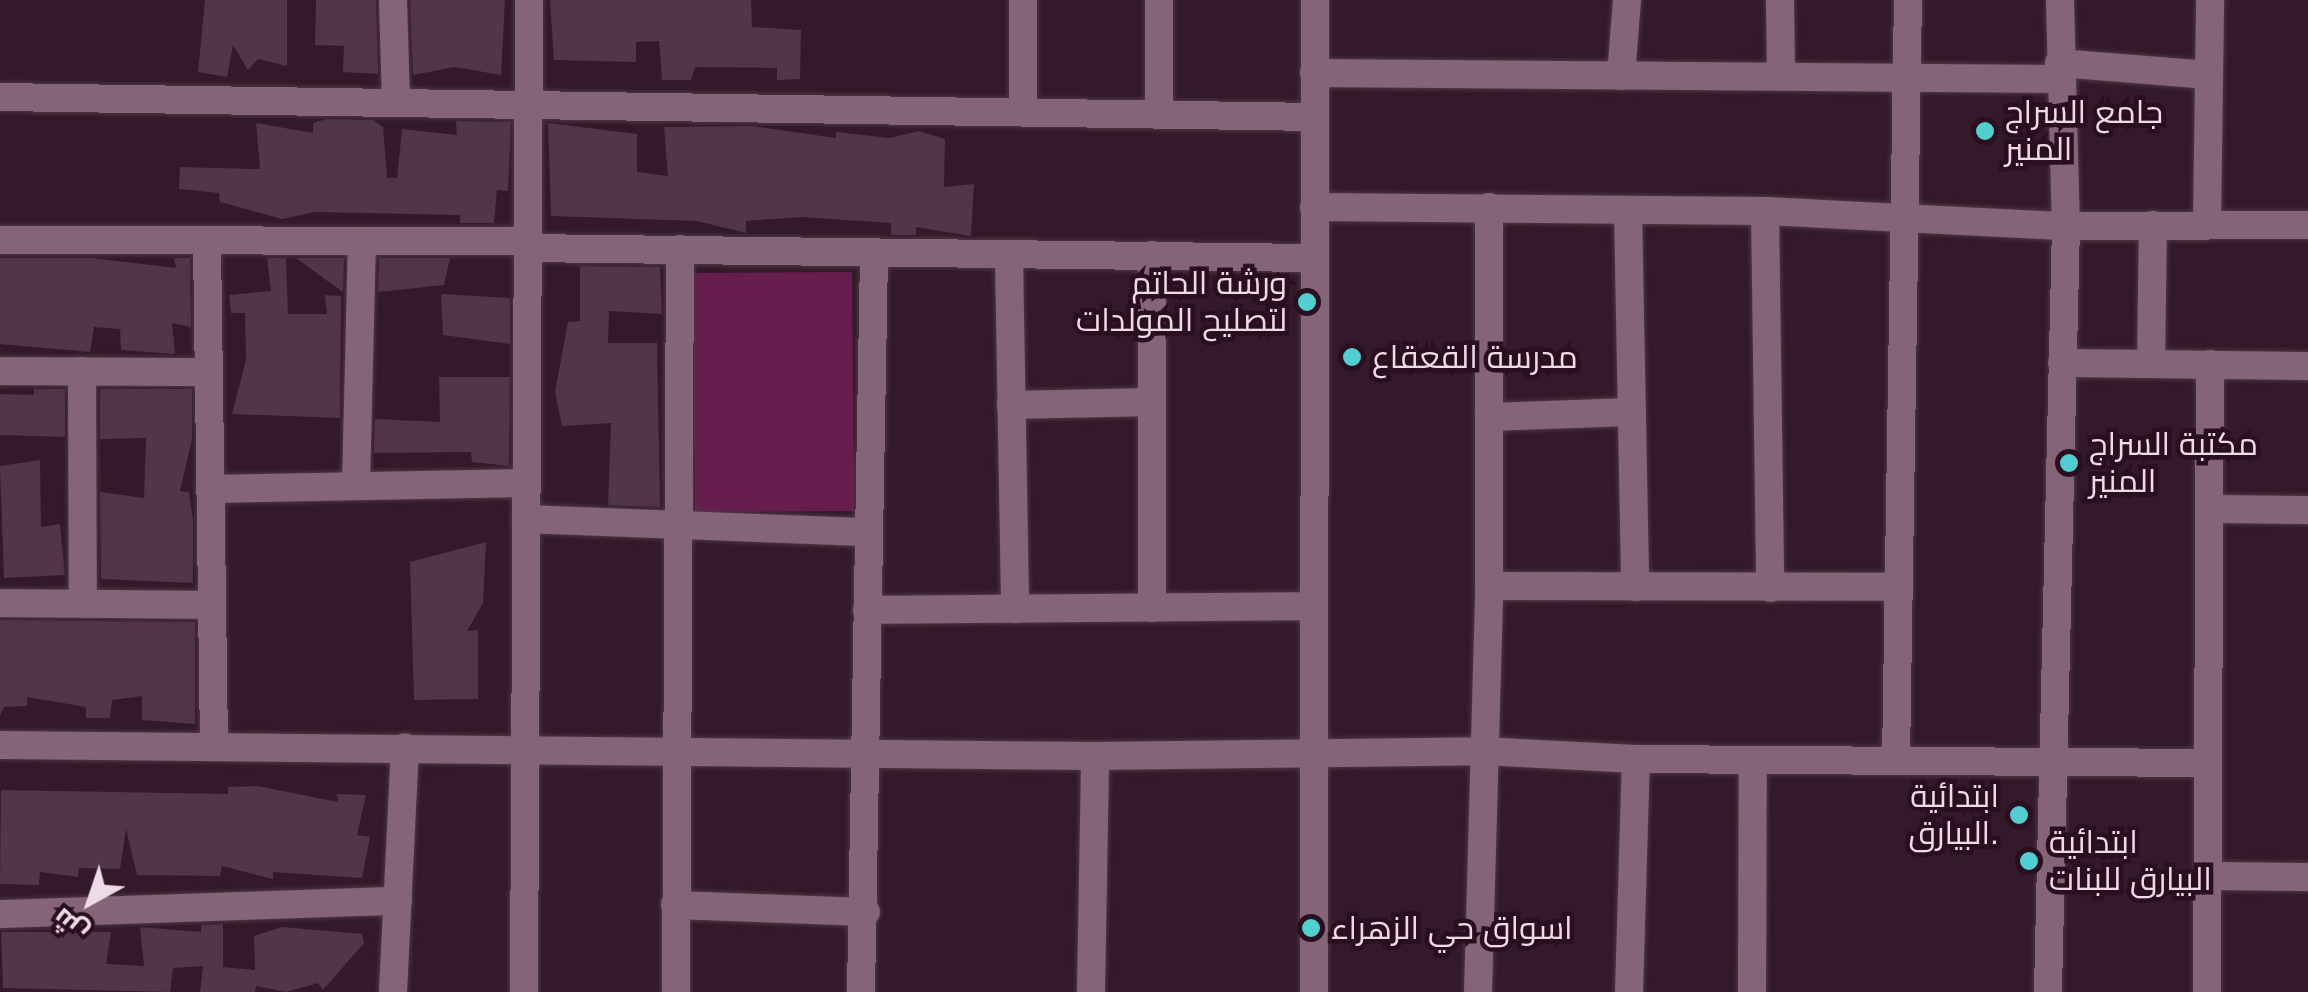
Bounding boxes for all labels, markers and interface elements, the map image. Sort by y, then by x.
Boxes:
place label: جامع السراج المنير [2005,94,2163,169]
marker: جامع السراج المنير [1974,120,1996,142]
place label: ورشة الحاتم لتصليح المولدات [1076,265,1287,340]
marker: ورشة الحاتم لتصليح المولدات [1296,291,1318,313]
place label: مدرسة القعقاع [1372,338,1578,376]
marker: مدرسة القعقاع [1341,346,1363,368]
place label: مكتبة السراج المنير [2089,426,2258,501]
marker: مكتبة السراج المنير [2058,452,2080,474]
place label: ابتدائية البيارق. [1908,778,1999,853]
marker: ابتدائية البيارق. [2008,804,2030,826]
place label: ابتدائية البيارق للبنات [2049,824,2212,899]
marker: ابتدائية البيارق للبنات [2018,850,2040,872]
north arrow [40,852,140,952]
text: ش [47,902,94,949]
place label: اسواق حي الزهراء [1331,909,1573,947]
marker: اسواق حي الزهراء [1300,917,1322,939]

